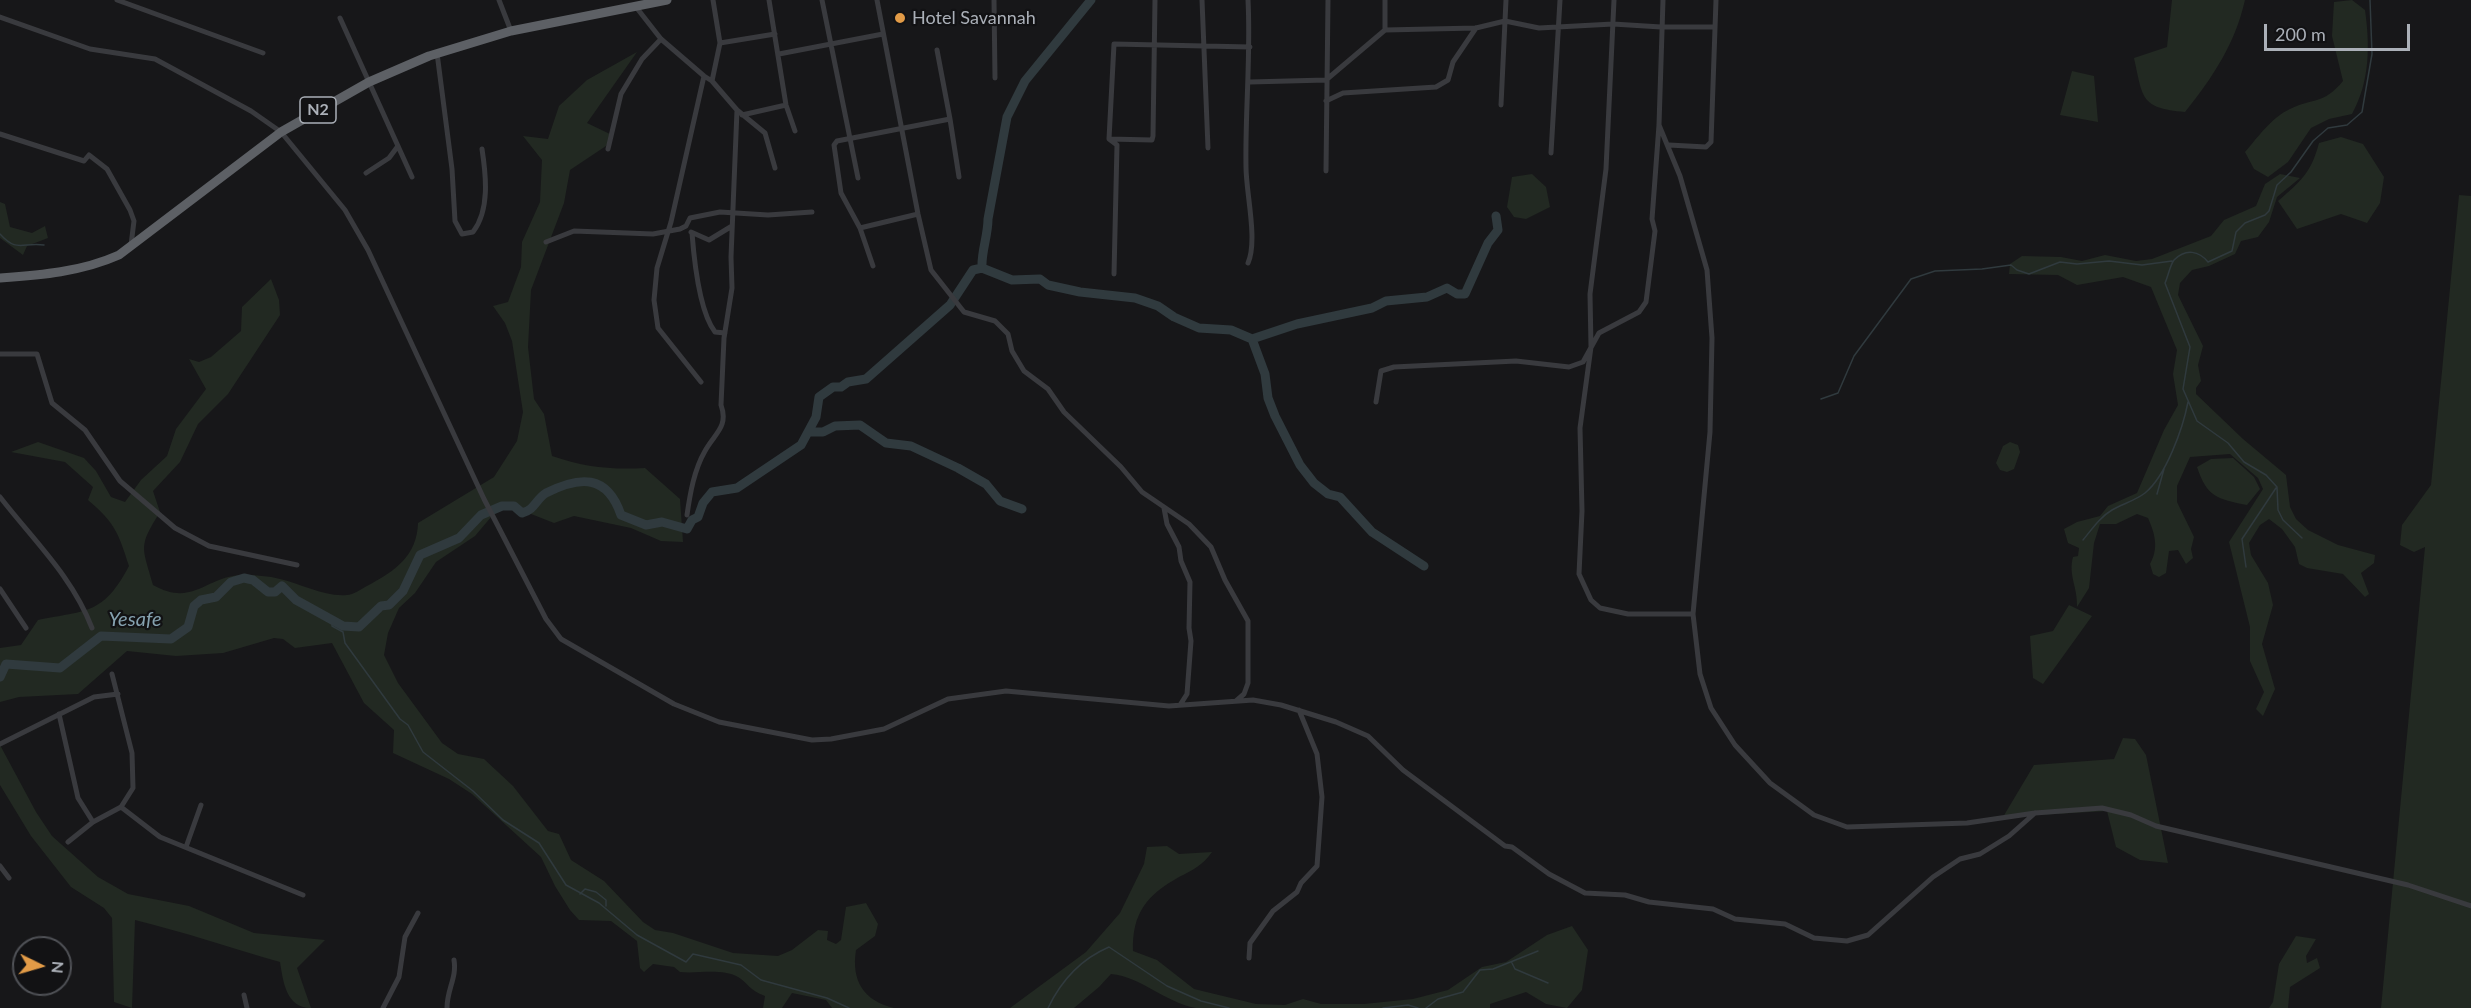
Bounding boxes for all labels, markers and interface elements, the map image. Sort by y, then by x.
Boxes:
place label: Hotel Savannah [912,7,1036,29]
marker: Hotel Savannah [893,11,907,25]
scale bar [2267,12,2412,50]
text: 200 m [2275,23,2326,45]
road number: N2 [300,97,336,123]
water label: Yesafe [108,608,162,632]
north arrow [12,936,72,996]
text: N [48,960,68,974]

